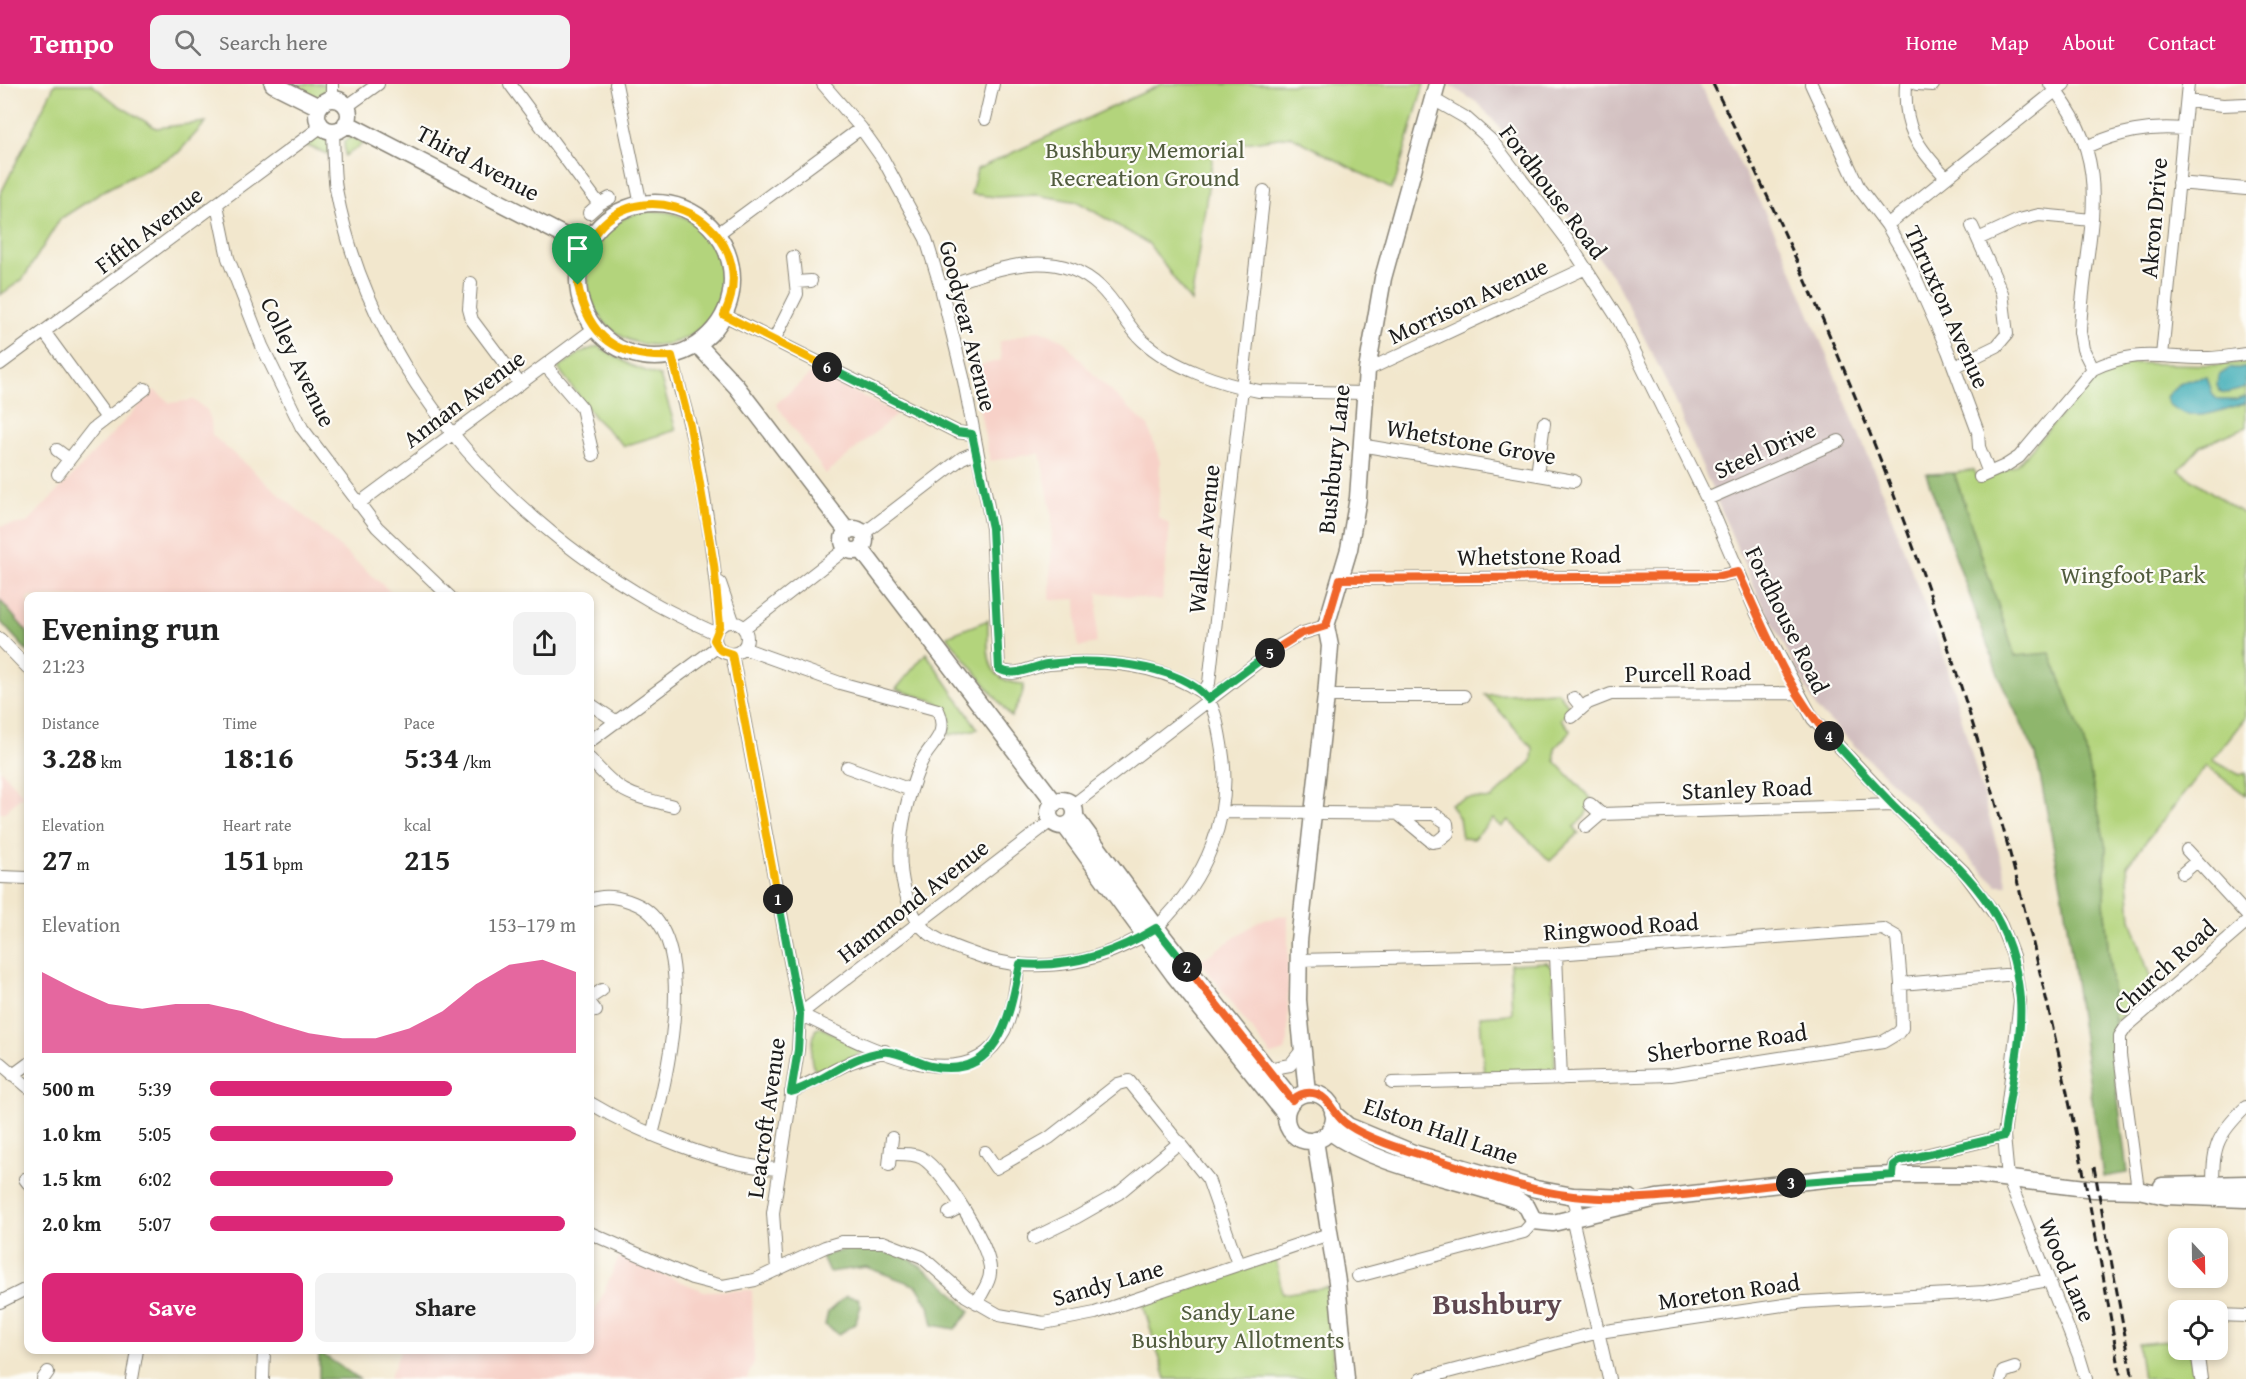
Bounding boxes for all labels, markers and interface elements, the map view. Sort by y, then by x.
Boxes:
search box [150,15,570,69]
text: Tempo [30,22,114,63]
icon: search [171,26,204,59]
text: Search here [219,26,328,58]
text: Home [1906,27,1957,58]
text: Map [1990,27,2029,58]
text: About [2062,27,2115,58]
text: Contact [2148,27,2216,58]
street label: Third Avenue [410,115,546,210]
street label: Fordhouse Road [1491,117,1616,266]
park label: Bushbury Memorial Recreation Ground [1045,132,1245,195]
street label: Akron Drive [2131,156,2176,280]
street label: Fifth Avenue [87,177,210,282]
street label: Thruxton Avenue [1896,220,1999,394]
pin [552,223,603,285]
icon: arrive [561,232,594,265]
street label: Goodyear Avenue [930,237,1007,415]
street label: Morrison Avenue [1382,248,1553,353]
street label: Colley Avenue [252,291,345,433]
street label: Annan Avenue [395,341,532,456]
pin: 6 [812,352,842,382]
text: 6 [823,355,831,379]
street label: Bushbury Lane [1308,383,1359,535]
street label: Whetstone Grove [1383,409,1559,474]
street label: Steel Drive [1708,411,1822,488]
street label: Walker Avenue [1178,463,1229,615]
street label: Whetstone Road [1457,537,1622,574]
street label: Fordhouse Road [1737,540,1838,700]
park label: Wingfoot Park [2061,557,2206,592]
text: Evening run [42,604,219,652]
button: share [513,612,576,675]
pin: 5 [1255,638,1285,668]
text: 5 [1266,641,1274,665]
text: 21:23 [42,651,85,680]
street label: Purcell Road [1625,654,1752,691]
text: Distance [42,711,99,735]
text: Time [223,711,257,735]
text: Pace [404,711,435,735]
pin: 4 [1814,721,1844,751]
text: 4 [1825,724,1833,748]
text: 3.28 [42,735,97,779]
text: 18:16 [223,735,294,779]
text: 5:34 [404,735,459,779]
text: km [97,750,122,774]
text: /km [459,750,491,774]
street label: Stanley Road [1681,769,1813,808]
text: Elevation [42,813,105,837]
text: Heart rate [223,813,292,837]
text: kcal [404,813,431,837]
street label: Hammond Avenue [829,830,996,971]
text: 27 [42,837,73,881]
text: 151 [223,837,270,881]
text: 215 [404,837,451,881]
text: m [73,852,90,876]
text: bpm [270,852,303,876]
pin: 1 [763,884,793,914]
text: 1 [774,887,782,911]
street label: Ringwood Road [1542,904,1700,949]
text: Elevation [42,910,120,939]
text: 153–179 m [488,910,576,939]
street label: Church Road [2105,911,2224,1023]
pin: 2 [1172,952,1202,982]
text: 2 [1183,955,1191,979]
street label: Sherborne Road [1645,1014,1809,1071]
street label: Leacroft Avenue [737,1035,794,1201]
text: 500 m [42,1074,95,1103]
text: 5:39 [138,1074,172,1103]
street label: Elston Hall Lane [1359,1088,1523,1173]
text: 1.0 km [42,1119,101,1148]
text: 5:05 [138,1119,172,1148]
text: 1.5 km [42,1164,101,1193]
text: 6:02 [138,1164,172,1193]
pin: 3 [1776,1168,1806,1198]
text: 3 [1787,1171,1795,1195]
text: 2.0 km [42,1209,101,1238]
text: 5:07 [138,1209,172,1238]
street label: Wood Lane [2030,1212,2105,1327]
north arrow [2168,1228,2228,1288]
map controls [2168,1228,2228,1360]
street label: Sandy Lane [1048,1250,1168,1315]
street label: Moreton Road [1656,1264,1802,1319]
button: Save [42,1273,303,1342]
button: Share [315,1273,576,1342]
district label: Bushbury [1432,1281,1562,1325]
park label: Sandy Lane Bushbury Allotments [1131,1294,1345,1357]
button: locate [2168,1300,2228,1360]

